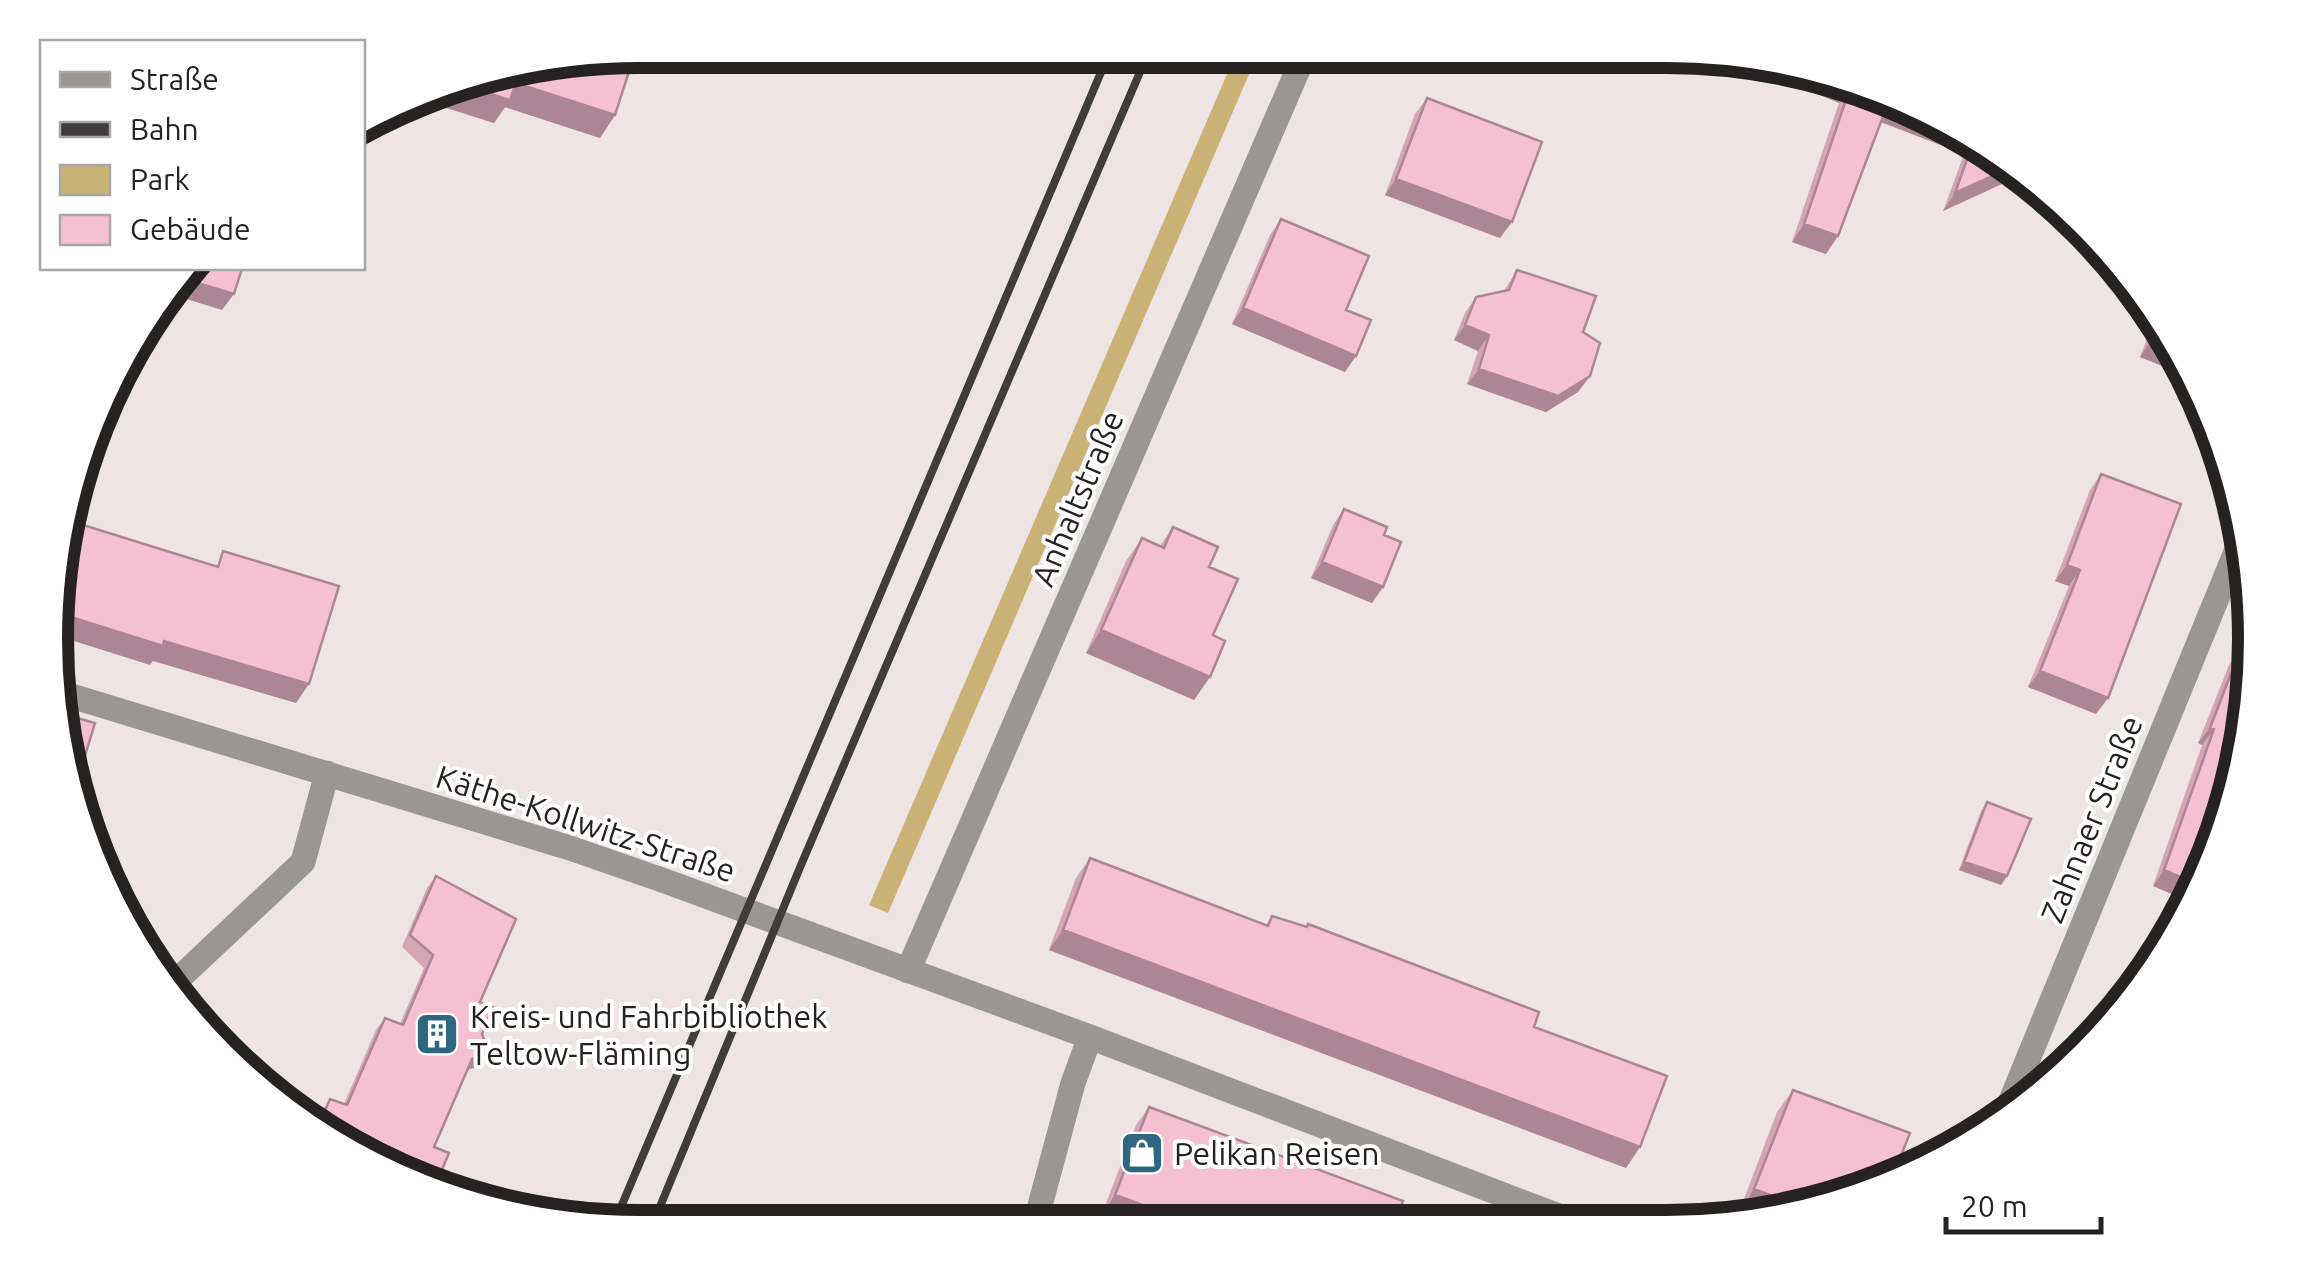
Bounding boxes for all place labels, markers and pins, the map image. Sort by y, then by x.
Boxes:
place label: Kreis- und Fahrbibliothek Teltow-Fläming [470,998,827,1071]
building icon: Kreis- und Fahrbibliothek Teltow-Fläming [414,1011,460,1057]
shop icon: Pelikan Reisen [1119,1130,1165,1176]
place label: Pelikan Reisen [1174,1135,1380,1171]

